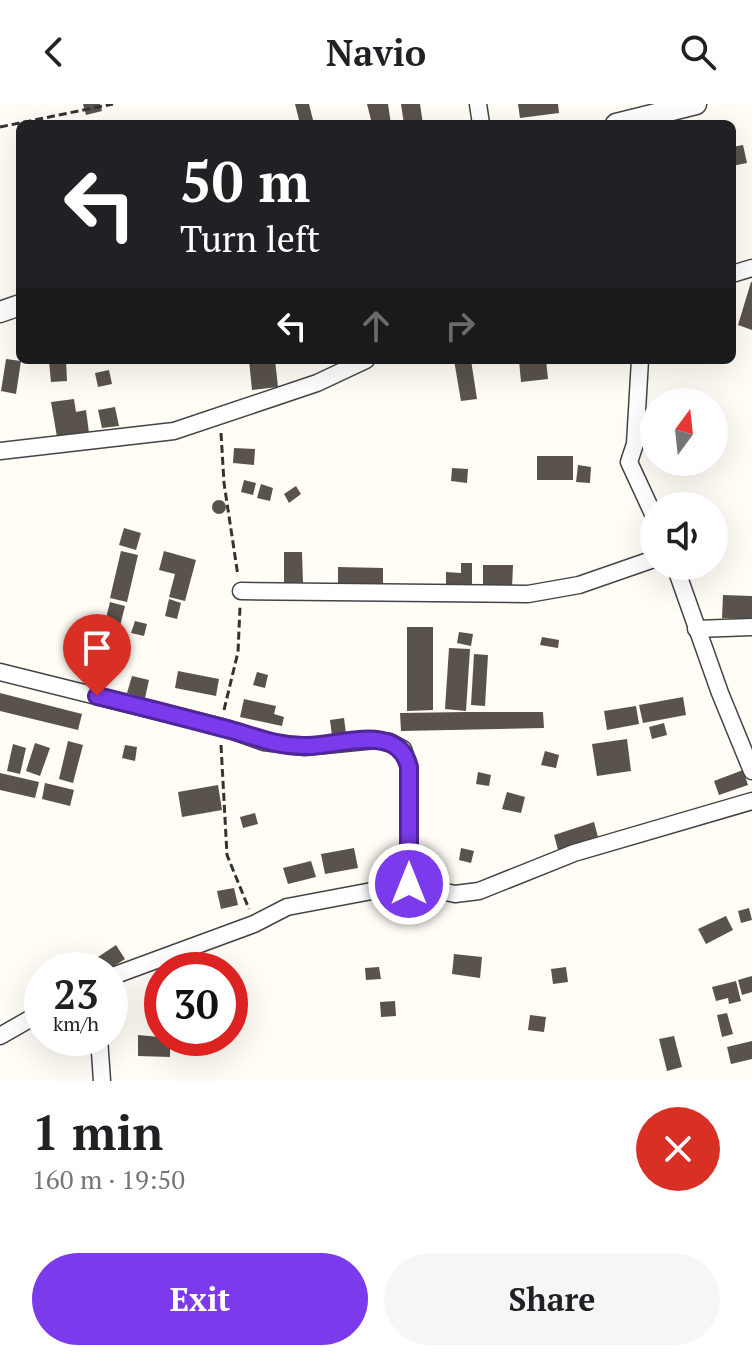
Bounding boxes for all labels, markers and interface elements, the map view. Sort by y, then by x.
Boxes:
text: Navio [326,29,426,76]
icon: back [32,30,76,74]
icon: search [676,30,720,74]
text: 50 m [180,144,310,218]
icon: left [48,152,152,256]
text: Turn left [180,215,320,262]
icon: left [270,304,314,348]
icon: ahead [354,304,398,348]
icon: right [438,304,482,348]
north arrow [640,388,728,476]
map controls [640,388,728,580]
button: sound [640,492,728,580]
pin [63,614,131,696]
icon: arrive [75,626,119,670]
position arrow [367,842,451,926]
speed limit sign: 30 [144,952,248,1056]
text: 23 [53,967,99,1020]
text: km/h [53,1010,99,1037]
text: 1 min [32,1100,163,1164]
button: close [636,1107,720,1191]
text: 160 m · 19:50 [32,1162,185,1196]
button: Exit [32,1253,368,1345]
button: Share [384,1253,720,1345]

